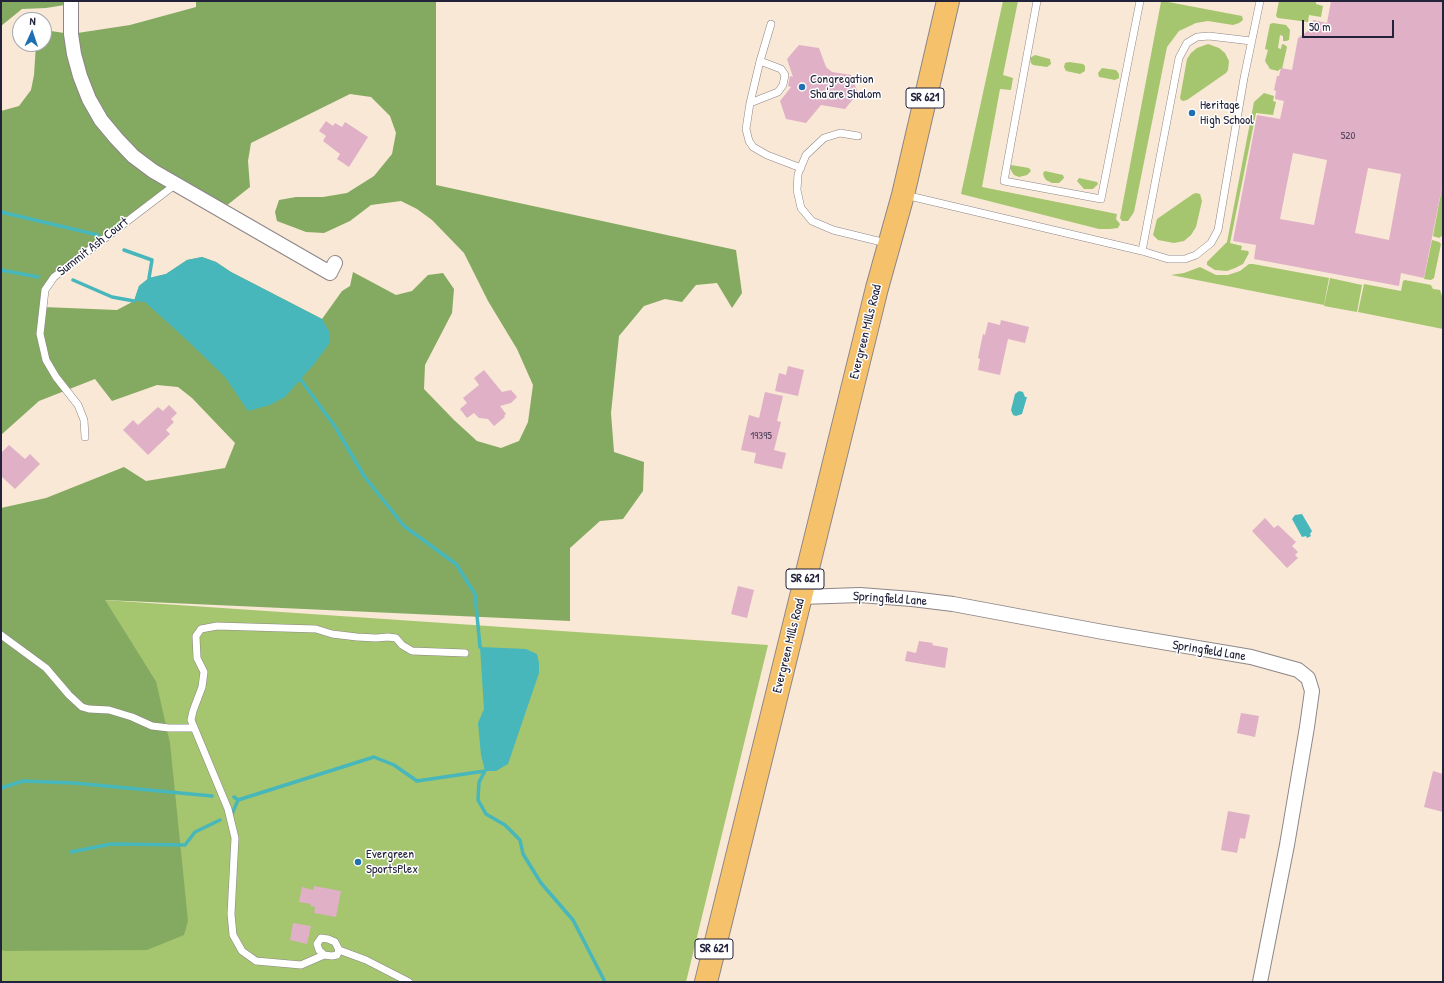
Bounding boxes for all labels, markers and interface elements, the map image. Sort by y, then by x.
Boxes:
north arrow [12,12,52,52]
scale bar [1304,12,1396,38]
text: N [29,14,36,28]
text: 50 m [1309,18,1330,35]
place label: Congregation Sha'are Shalom [810,72,881,103]
marker: Congregation Sha'are Shalom [797,82,807,92]
road number: SR 621 [906,88,944,108]
place label: Heritage High School [1200,98,1254,129]
marker: Heritage High School [1187,108,1197,118]
house number: 520 [1341,129,1355,143]
street label: Summit Ash Court [54,214,132,280]
street label: Evergreen Mills Road [847,283,885,381]
house number: 19395 [750,429,772,443]
road number: SR 621 [786,569,824,589]
street label: Springfield Lane [853,589,927,609]
street label: Evergreen Mills Road [770,597,808,695]
street label: Springfield Lane [1171,638,1247,664]
place label: Evergreen SportsPlex [366,847,418,878]
marker: Evergreen SportsPlex [353,857,363,867]
road number: SR 621 [695,939,733,959]

